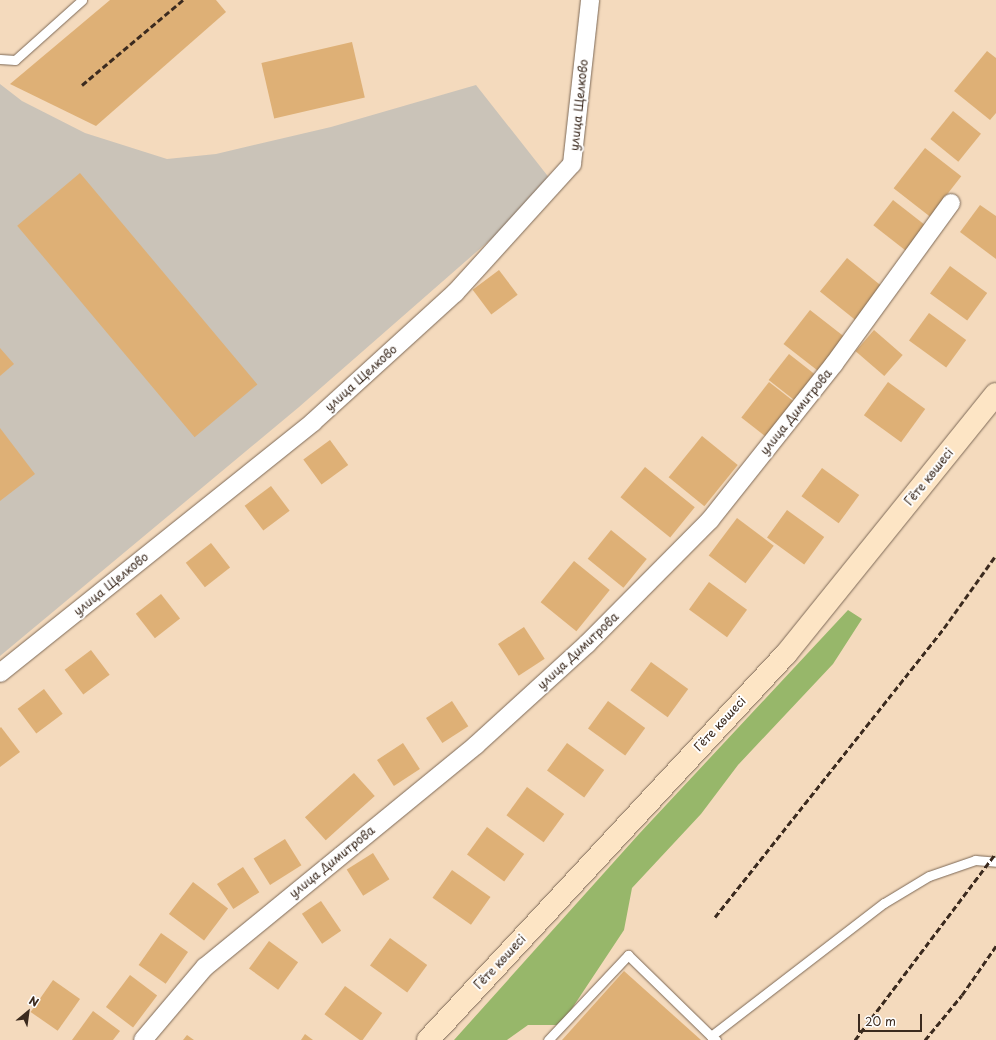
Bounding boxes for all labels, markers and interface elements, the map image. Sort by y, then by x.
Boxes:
street label: улица Щелково [567,58,591,152]
street label: улица Щелково [322,342,400,414]
street label: улица Димитрова [757,366,835,458]
street label: Гёте көшесі [902,446,956,508]
street label: улица Щелково [70,549,152,619]
street label: улица Димитрова [534,609,622,693]
street label: Гёте көшесі [691,694,749,754]
street label: улица Димитрова [286,823,378,901]
street label: Гёте көшесі [471,932,529,992]
north arrow [8,992,48,1032]
text: N [26,992,42,1011]
scale bar [860,1006,924,1032]
text: 20 m [865,1012,896,1030]

